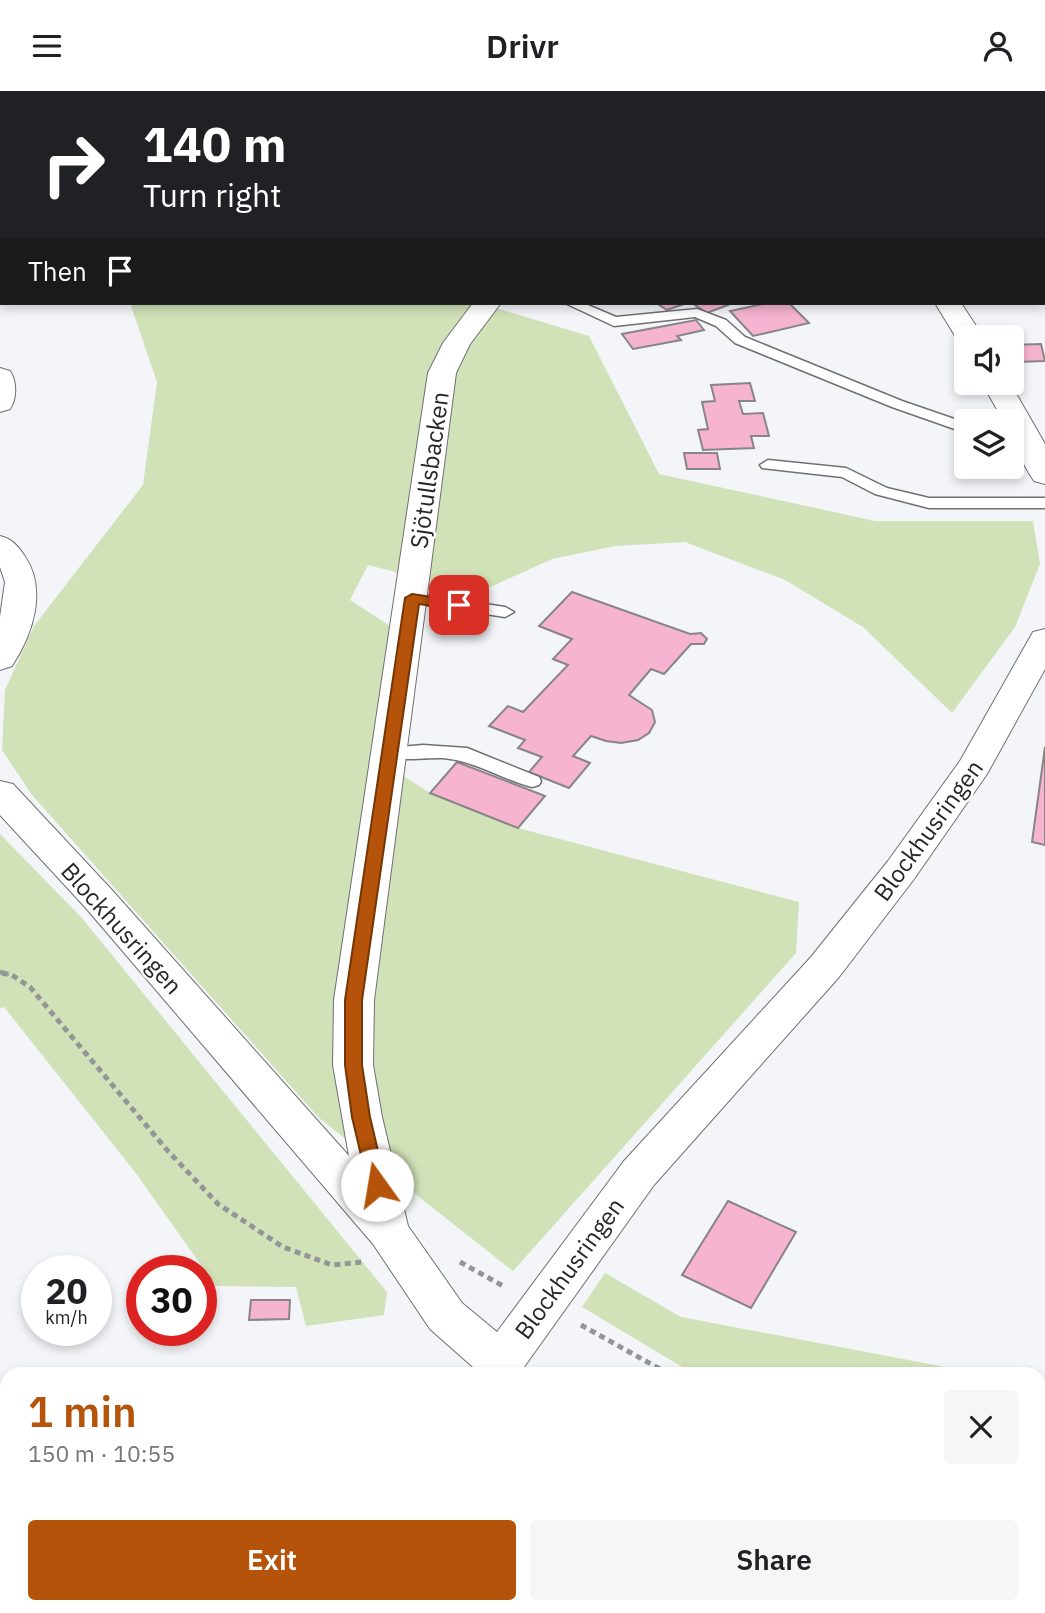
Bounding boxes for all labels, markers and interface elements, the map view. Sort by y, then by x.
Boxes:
text: Drivr [486,25,559,67]
icon: menu [28,27,66,65]
icon: person [979,27,1017,65]
text: 140 m [143,112,287,175]
icon: right [28,119,119,210]
text: Turn right [143,174,281,216]
icon: arrive [101,252,139,290]
text: Then [28,254,87,288]
map controls [954,325,1024,479]
button: sound [954,325,1024,395]
street label: Sjötullsbacken [402,390,456,550]
button: layers [954,409,1024,479]
pin [429,575,489,635]
icon: arrive [440,586,478,624]
street label: Blockhusringen [866,753,990,907]
street label: Blockhusringen [54,855,190,1001]
position arrow [340,1148,414,1222]
street label: Blockhusringen [507,1191,631,1345]
speed limit sign: 30 [126,1255,217,1346]
text: 20 [45,1268,88,1314]
text: km/h [45,1306,88,1329]
text: 1 min [28,1384,137,1439]
button: close [944,1390,1018,1464]
text: 150 m · 10:55 [28,1438,175,1468]
button: Exit [28,1520,516,1600]
button: Share [530,1520,1018,1600]

